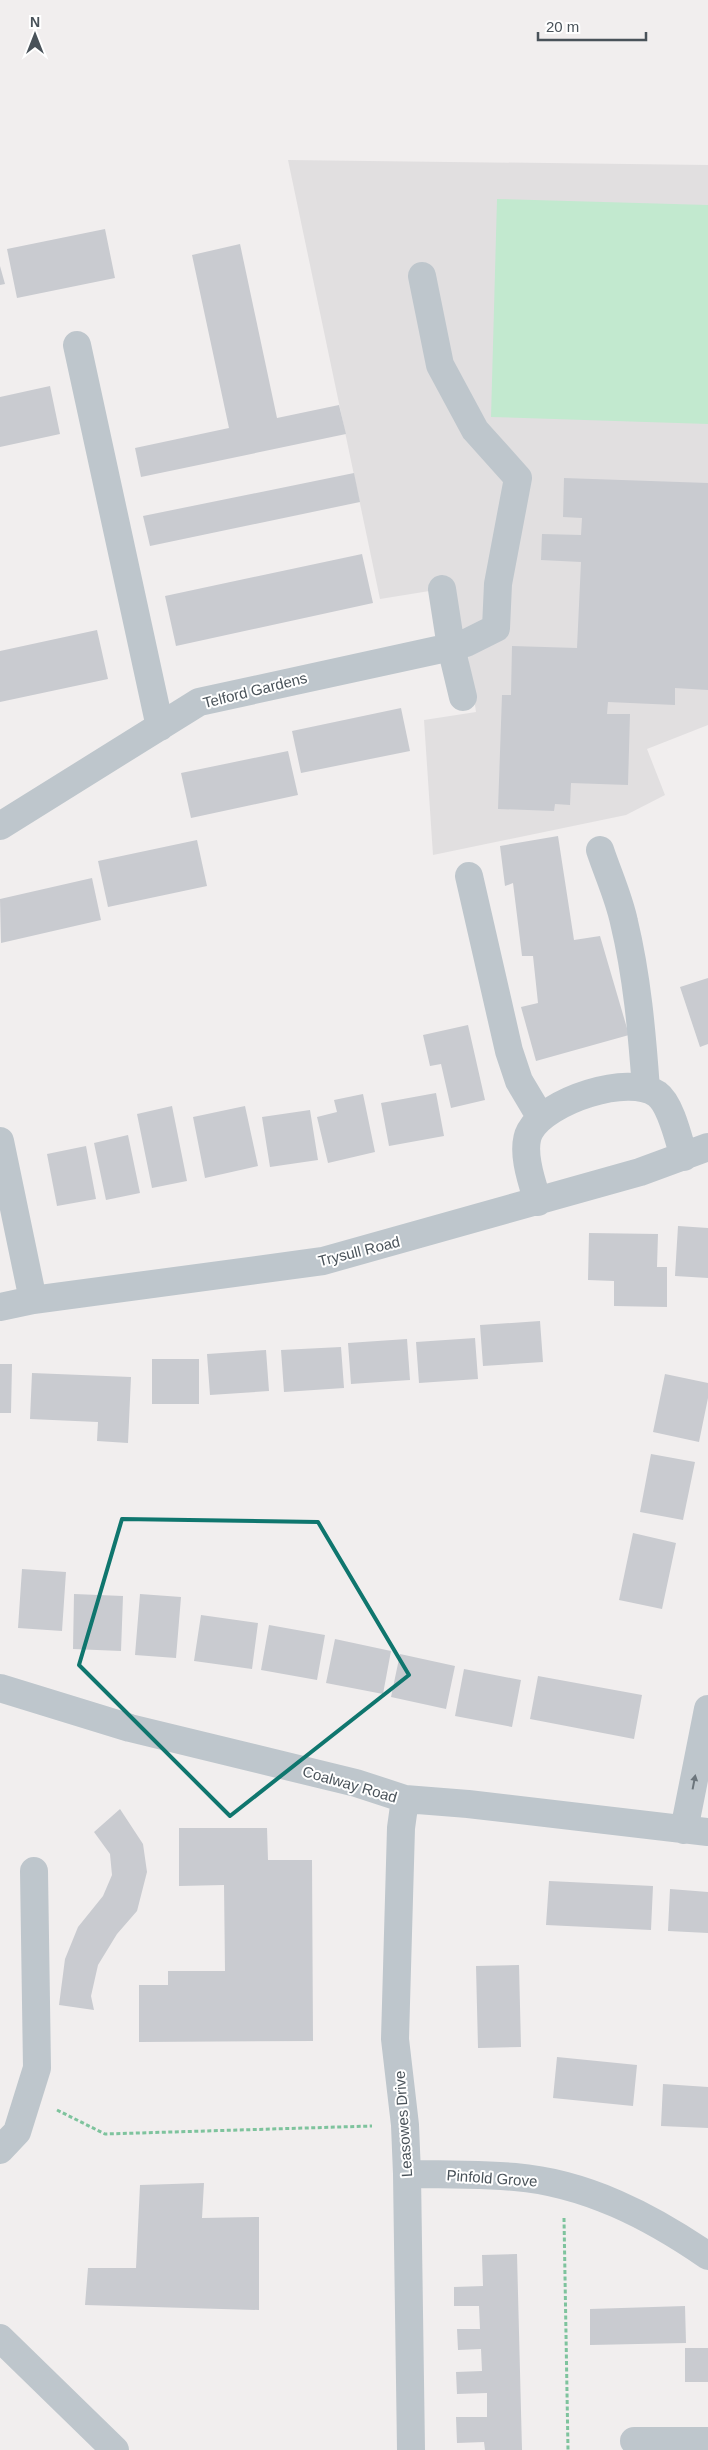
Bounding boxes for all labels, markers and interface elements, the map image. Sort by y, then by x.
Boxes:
north arrow [10,10,60,60]
scale bar [538,10,646,42]
text: N [30,14,40,30]
text: 20 m [546,18,579,35]
street label: Telford Gardens [201,669,309,711]
street label: Trysull Road [316,1233,402,1269]
street label: Coalway Road [301,1762,399,1806]
one-way arrow [690,1773,698,1789]
street label: Leasowes Drive [391,2070,415,2178]
street label: Pinfold Grove [446,2166,538,2190]

